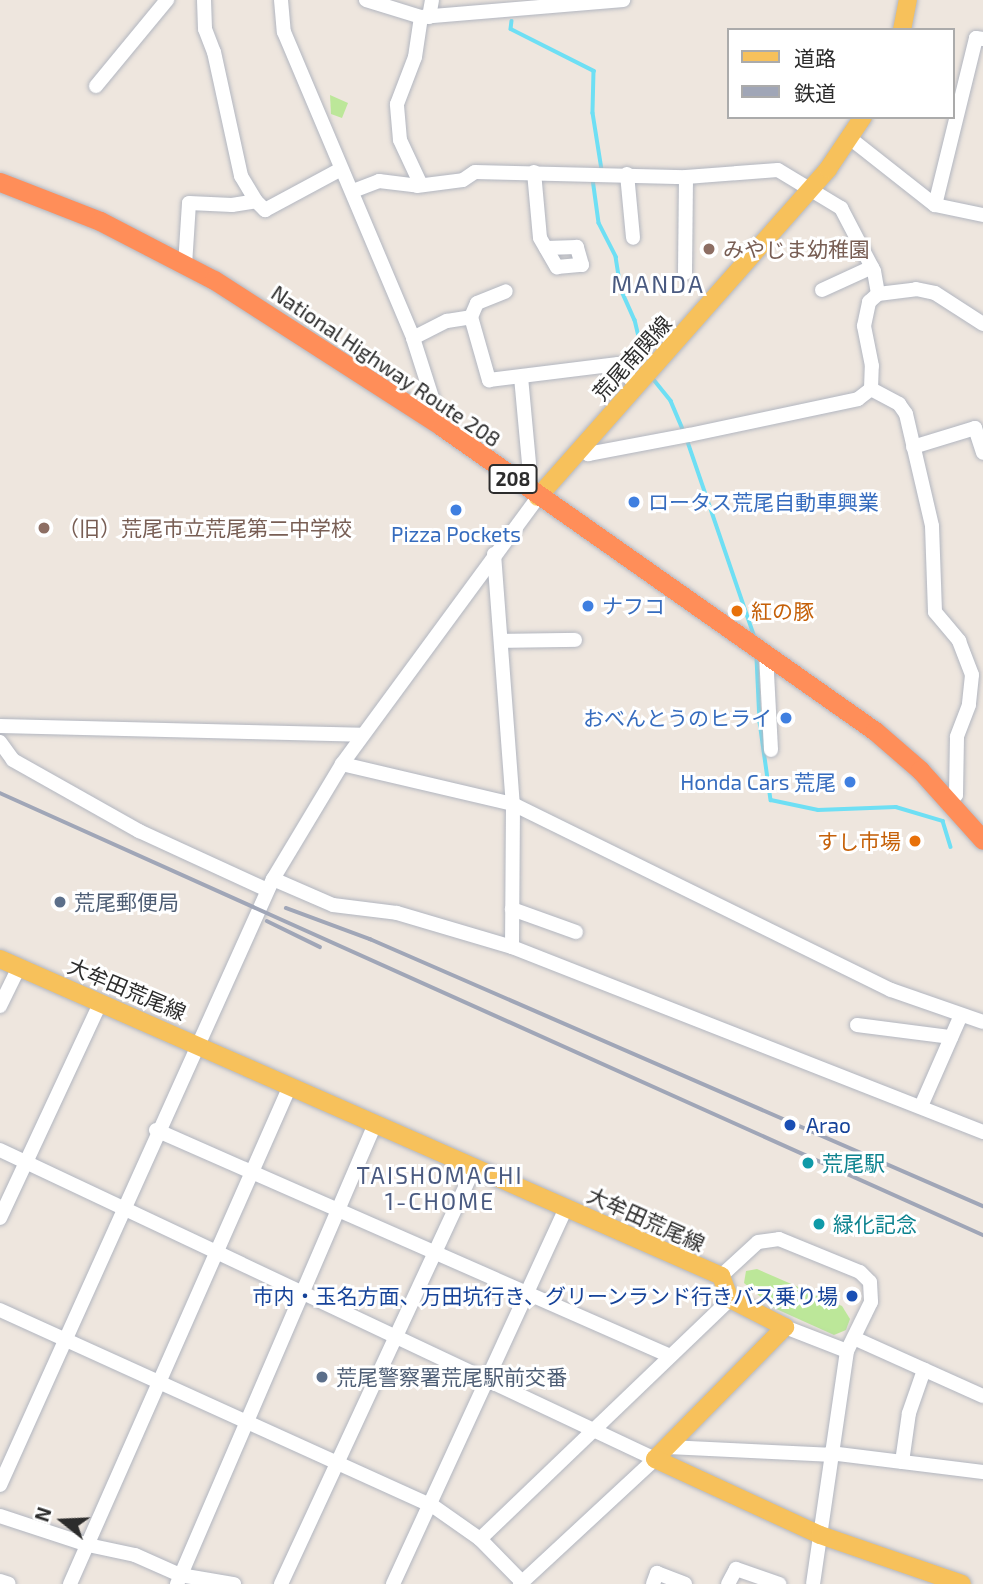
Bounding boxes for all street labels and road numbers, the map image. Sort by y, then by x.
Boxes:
street label: National Highway Route 208 [266,280,506,452]
street label: 荒尾南関線 [588,311,676,405]
road number: 208 [489,464,538,494]
street label: 大牟田荒尾線 [64,953,190,1025]
street label: 大牟田荒尾線 [583,1182,709,1256]

